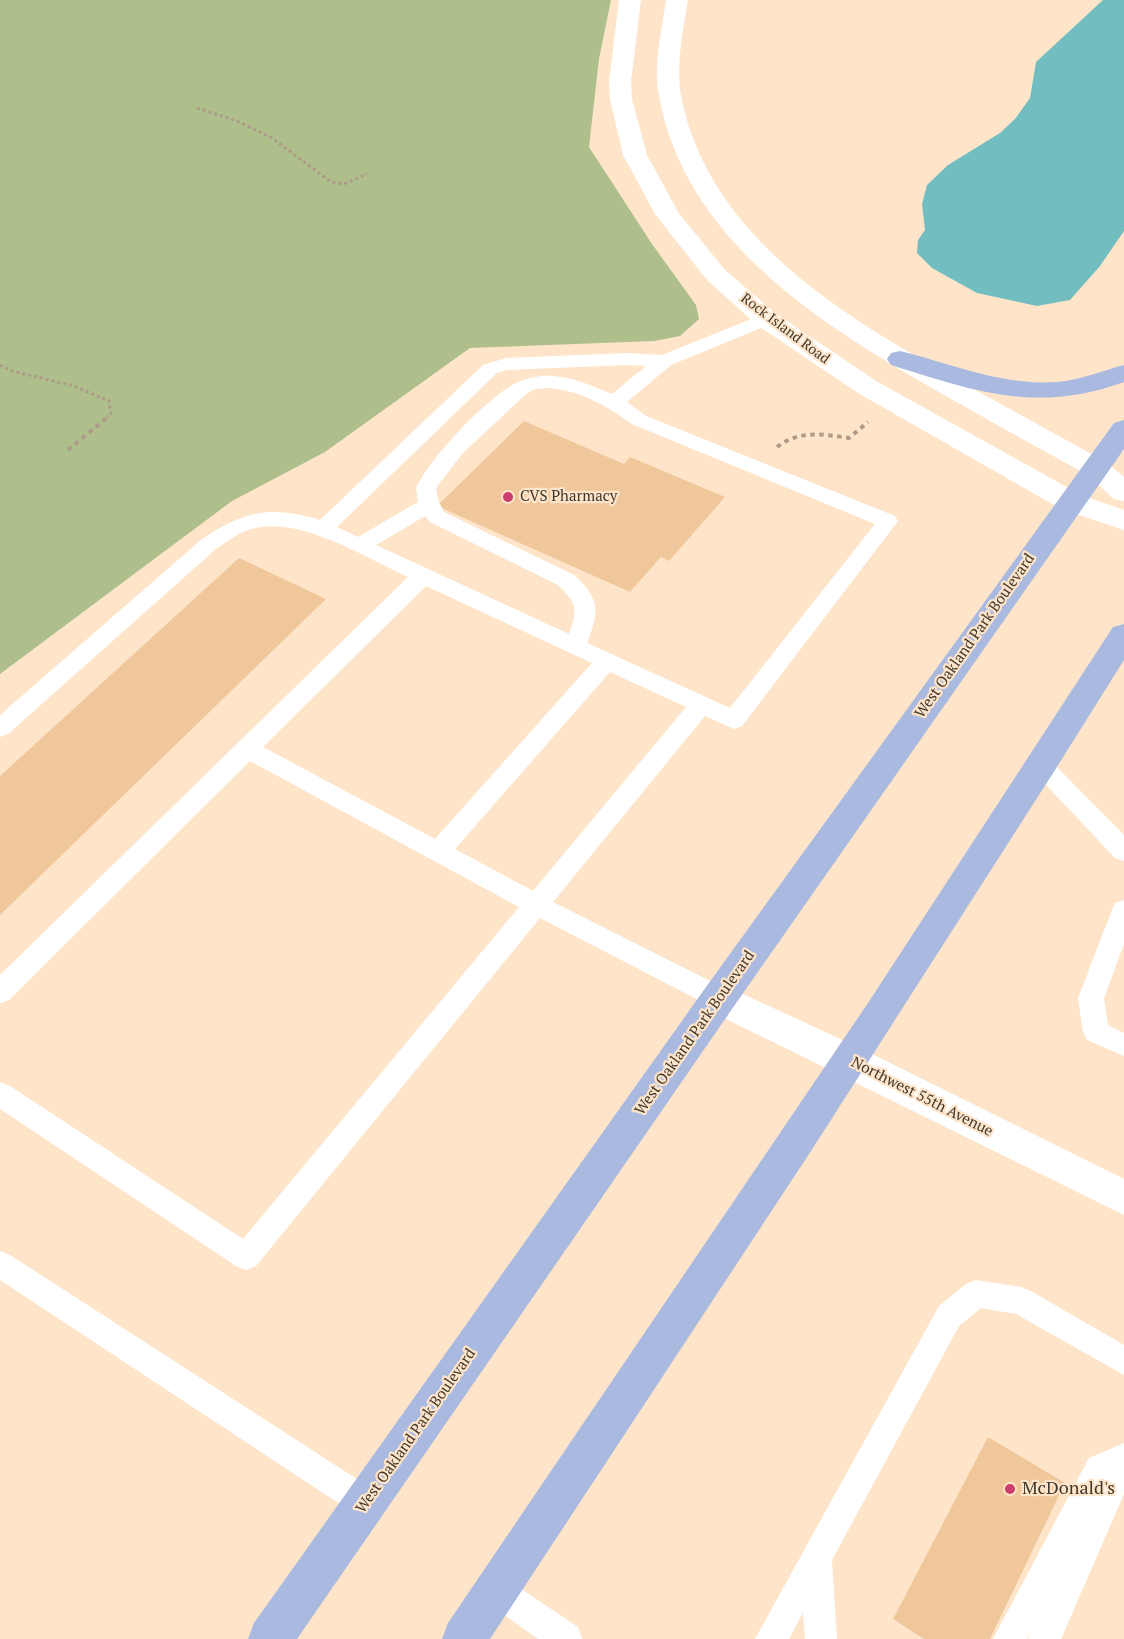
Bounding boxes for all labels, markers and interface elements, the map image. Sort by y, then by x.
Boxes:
street label: Rock Island Road [737,290,833,368]
place label: CVS Pharmacy [520,488,617,506]
marker: CVS Pharmacy [501,490,515,504]
street label: West Oakland Park Boulevard [911,550,1039,722]
street label: West Oakland Park Boulevard [631,947,759,1119]
street label: Northwest 55th Avenue [848,1053,996,1141]
street label: West Oakland Park Boulevard [352,1345,480,1517]
place label: McDonald's [1022,1478,1115,1500]
marker: McDonald's [1003,1482,1017,1496]

